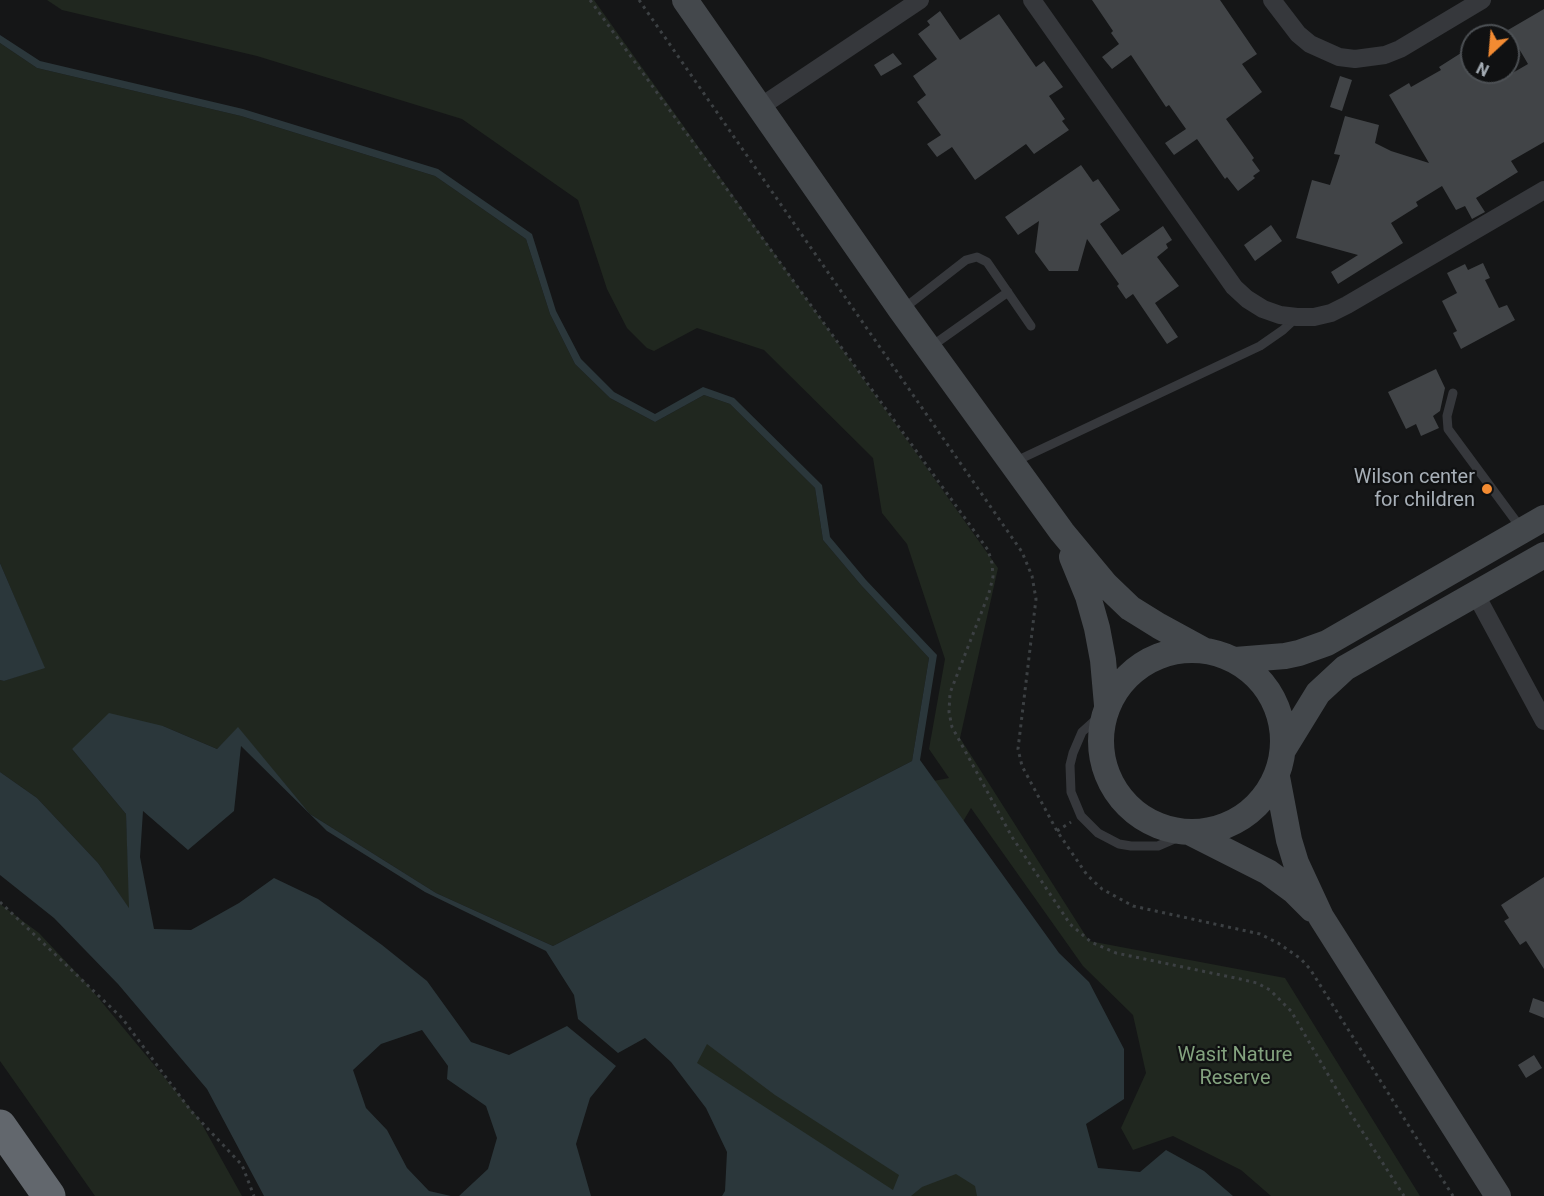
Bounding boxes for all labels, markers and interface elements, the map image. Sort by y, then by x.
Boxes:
north arrow [1460,24,1520,84]
text: N [1474,58,1492,80]
place label: Wilson center for children [1354,466,1475,513]
marker: Wilson center for children [1480,482,1494,496]
park label: Wasit Nature Reserve [1178,1044,1292,1091]

